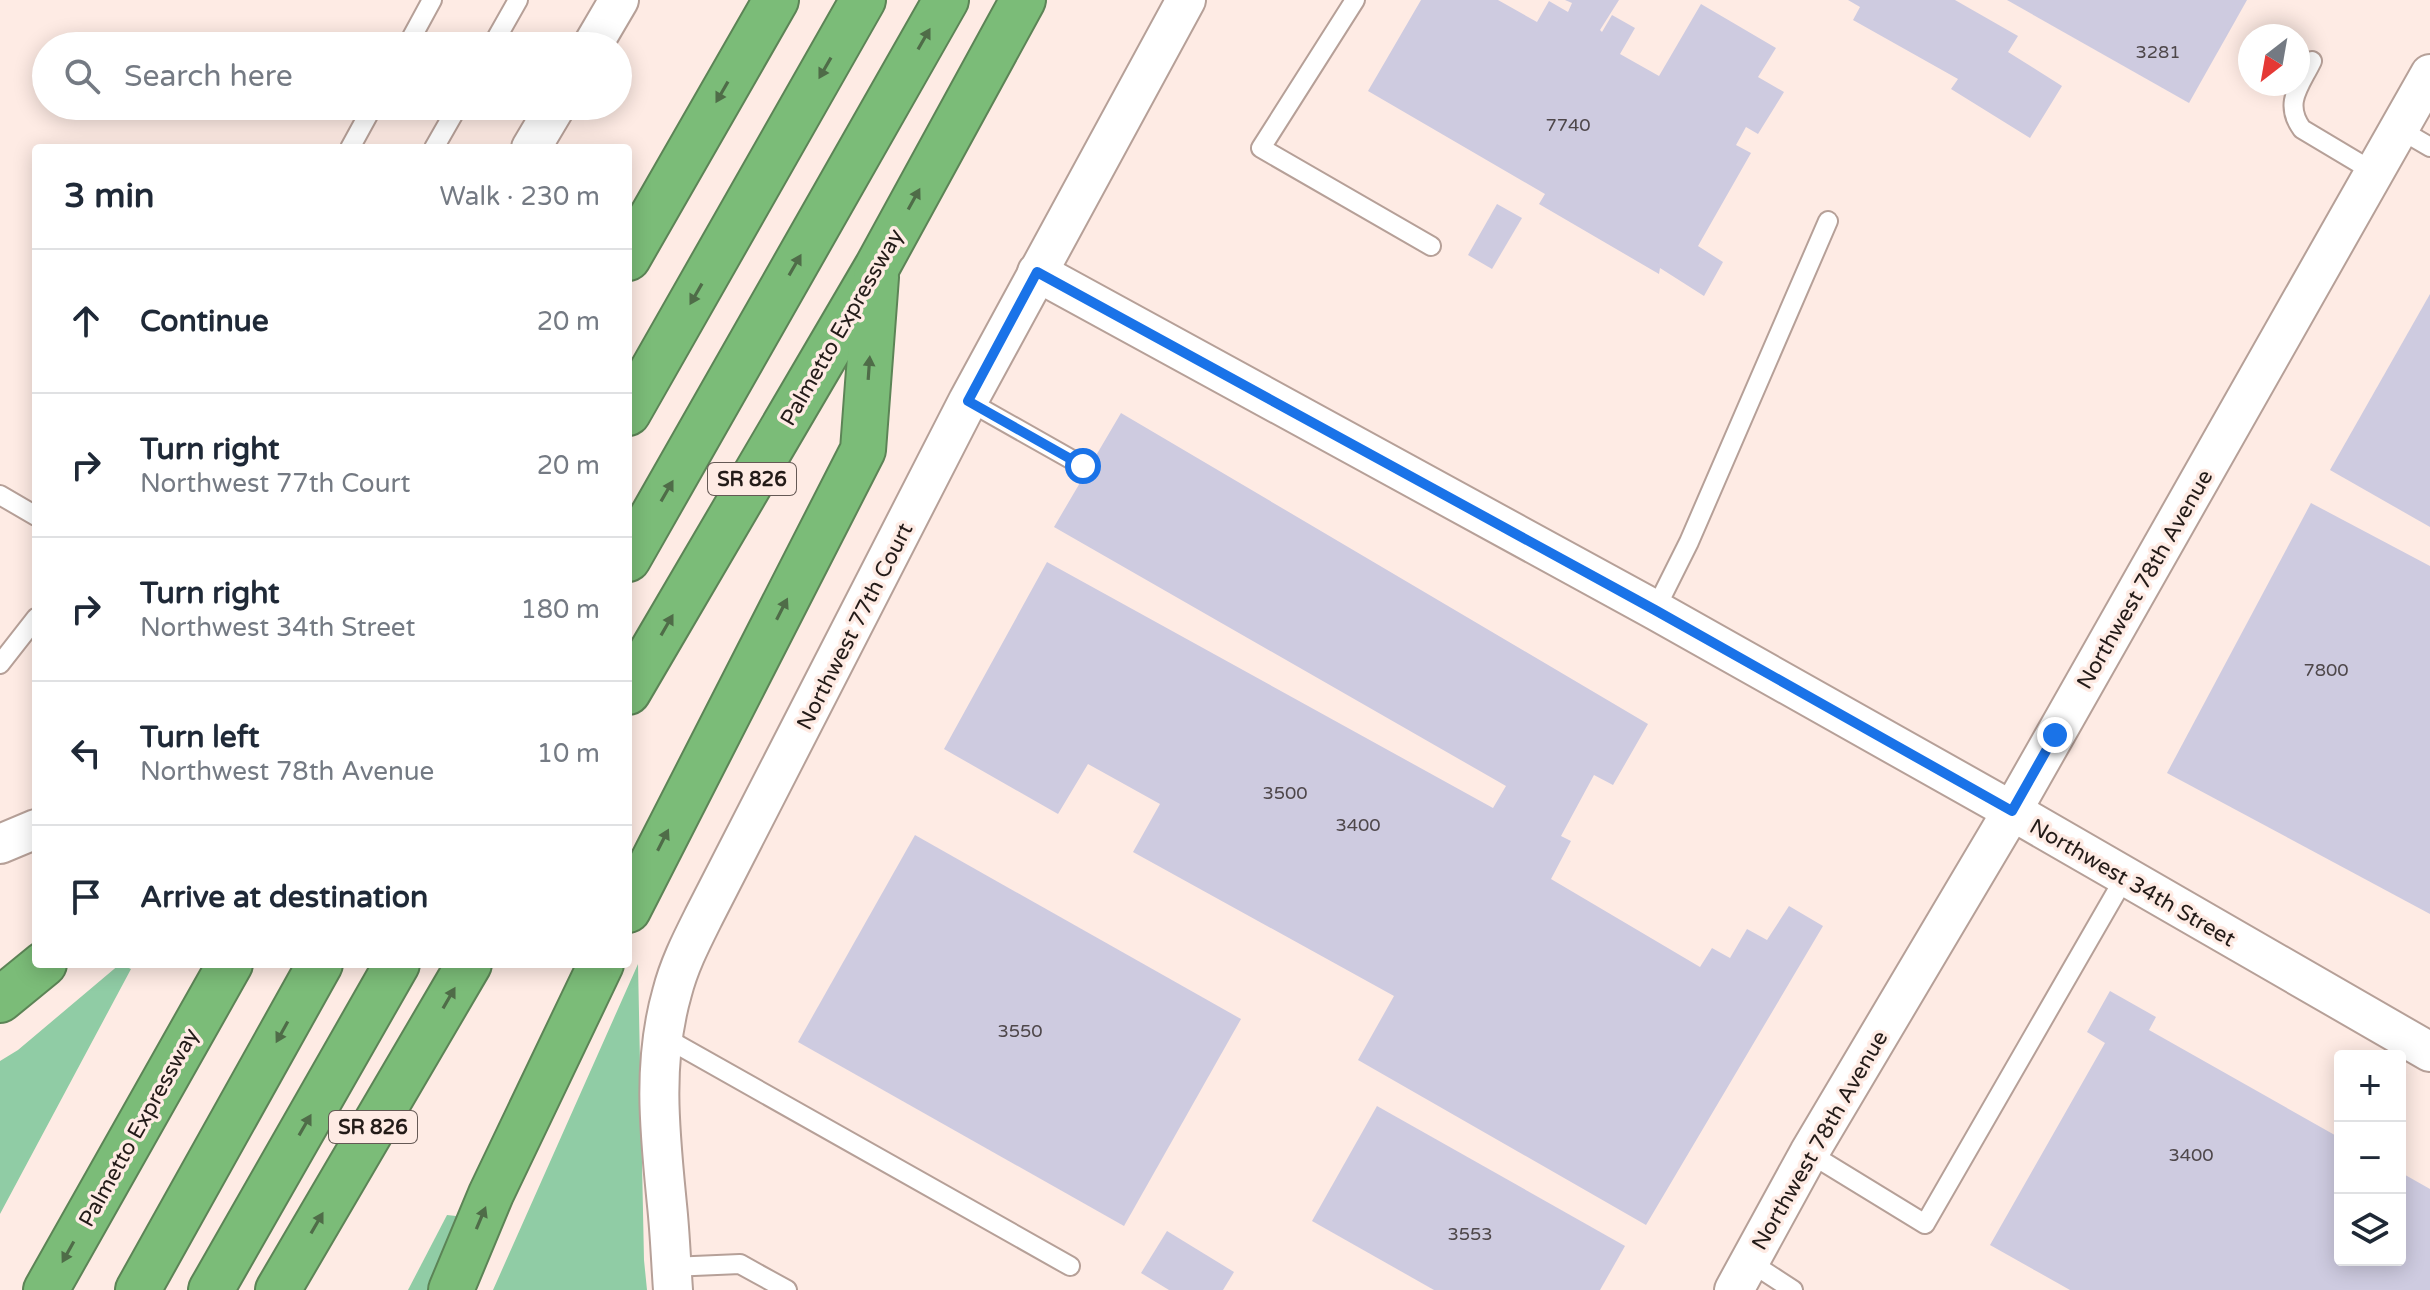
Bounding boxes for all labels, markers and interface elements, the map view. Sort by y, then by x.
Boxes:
north arrow [2238,24,2310,96]
one-way arrow [917,28,931,50]
search box [32,32,632,120]
house number: 3281 [2135,41,2181,63]
icon: search [60,54,104,98]
one-way arrow [818,57,832,79]
text: Search here [124,58,293,95]
one-way arrow [715,81,729,103]
house number: 7740 [1545,114,1591,136]
text: 3 min [64,176,155,217]
text: Walk · 230 m [440,181,600,212]
one-way arrow [908,187,921,210]
street label: Palmetto Expressway [775,224,909,431]
one-way arrow [788,254,802,276]
one-way arrow [689,283,703,305]
icon: ahead [64,299,108,343]
text: Continue [140,303,269,340]
text: 20 m [537,306,600,337]
one-way arrow [863,355,876,380]
text: Turn right [140,431,280,468]
icon: right [64,443,108,487]
route start [1065,448,1101,484]
text: 20 m [537,450,600,481]
road number: SR 826 [708,463,796,495]
street label: Northwest 78th Avenue [2071,465,2218,694]
text: Northwest 77th Court [140,468,410,499]
one-way arrow [660,480,674,502]
street label: Northwest 77th Court [791,519,918,734]
text: Turn right [140,575,280,612]
icon: right [64,587,108,631]
text: 180 m [520,594,600,625]
one-way arrow [775,597,788,620]
text: Northwest 34th Street [140,612,416,643]
one-way arrow [660,614,674,636]
house number: 7800 [2303,659,2349,681]
route end [2037,717,2073,753]
text: Turn left [140,719,259,756]
icon: left [64,731,108,775]
text: 10 m [537,738,600,769]
text: Northwest 78th Avenue [140,756,434,787]
house number: 3500 [1262,782,1308,804]
street label: Northwest 34th Street [2025,813,2240,952]
house number: 3400 [1335,814,1381,836]
one-way arrow [657,829,670,852]
icon: arrive [64,875,108,919]
text: Arrive at destination [140,879,428,916]
one-way arrow [442,987,456,1009]
house number: 3550 [997,1020,1043,1042]
one-way arrow [275,1021,289,1043]
street label: Palmetto Expressway [73,1023,204,1231]
street label: Northwest 78th Avenue [1746,1026,1893,1255]
map controls [2334,1050,2406,1266]
button: + [2334,1050,2406,1122]
road number: SR 826 [329,1111,417,1143]
one-way arrow [298,1114,312,1136]
button: − [2334,1122,2406,1194]
house number: 3400 [2168,1144,2214,1166]
button: layers [2334,1194,2406,1266]
one-way arrow [475,1206,488,1230]
one-way arrow [310,1212,324,1234]
house number: 3553 [1447,1223,1493,1245]
one-way arrow [61,1240,75,1263]

